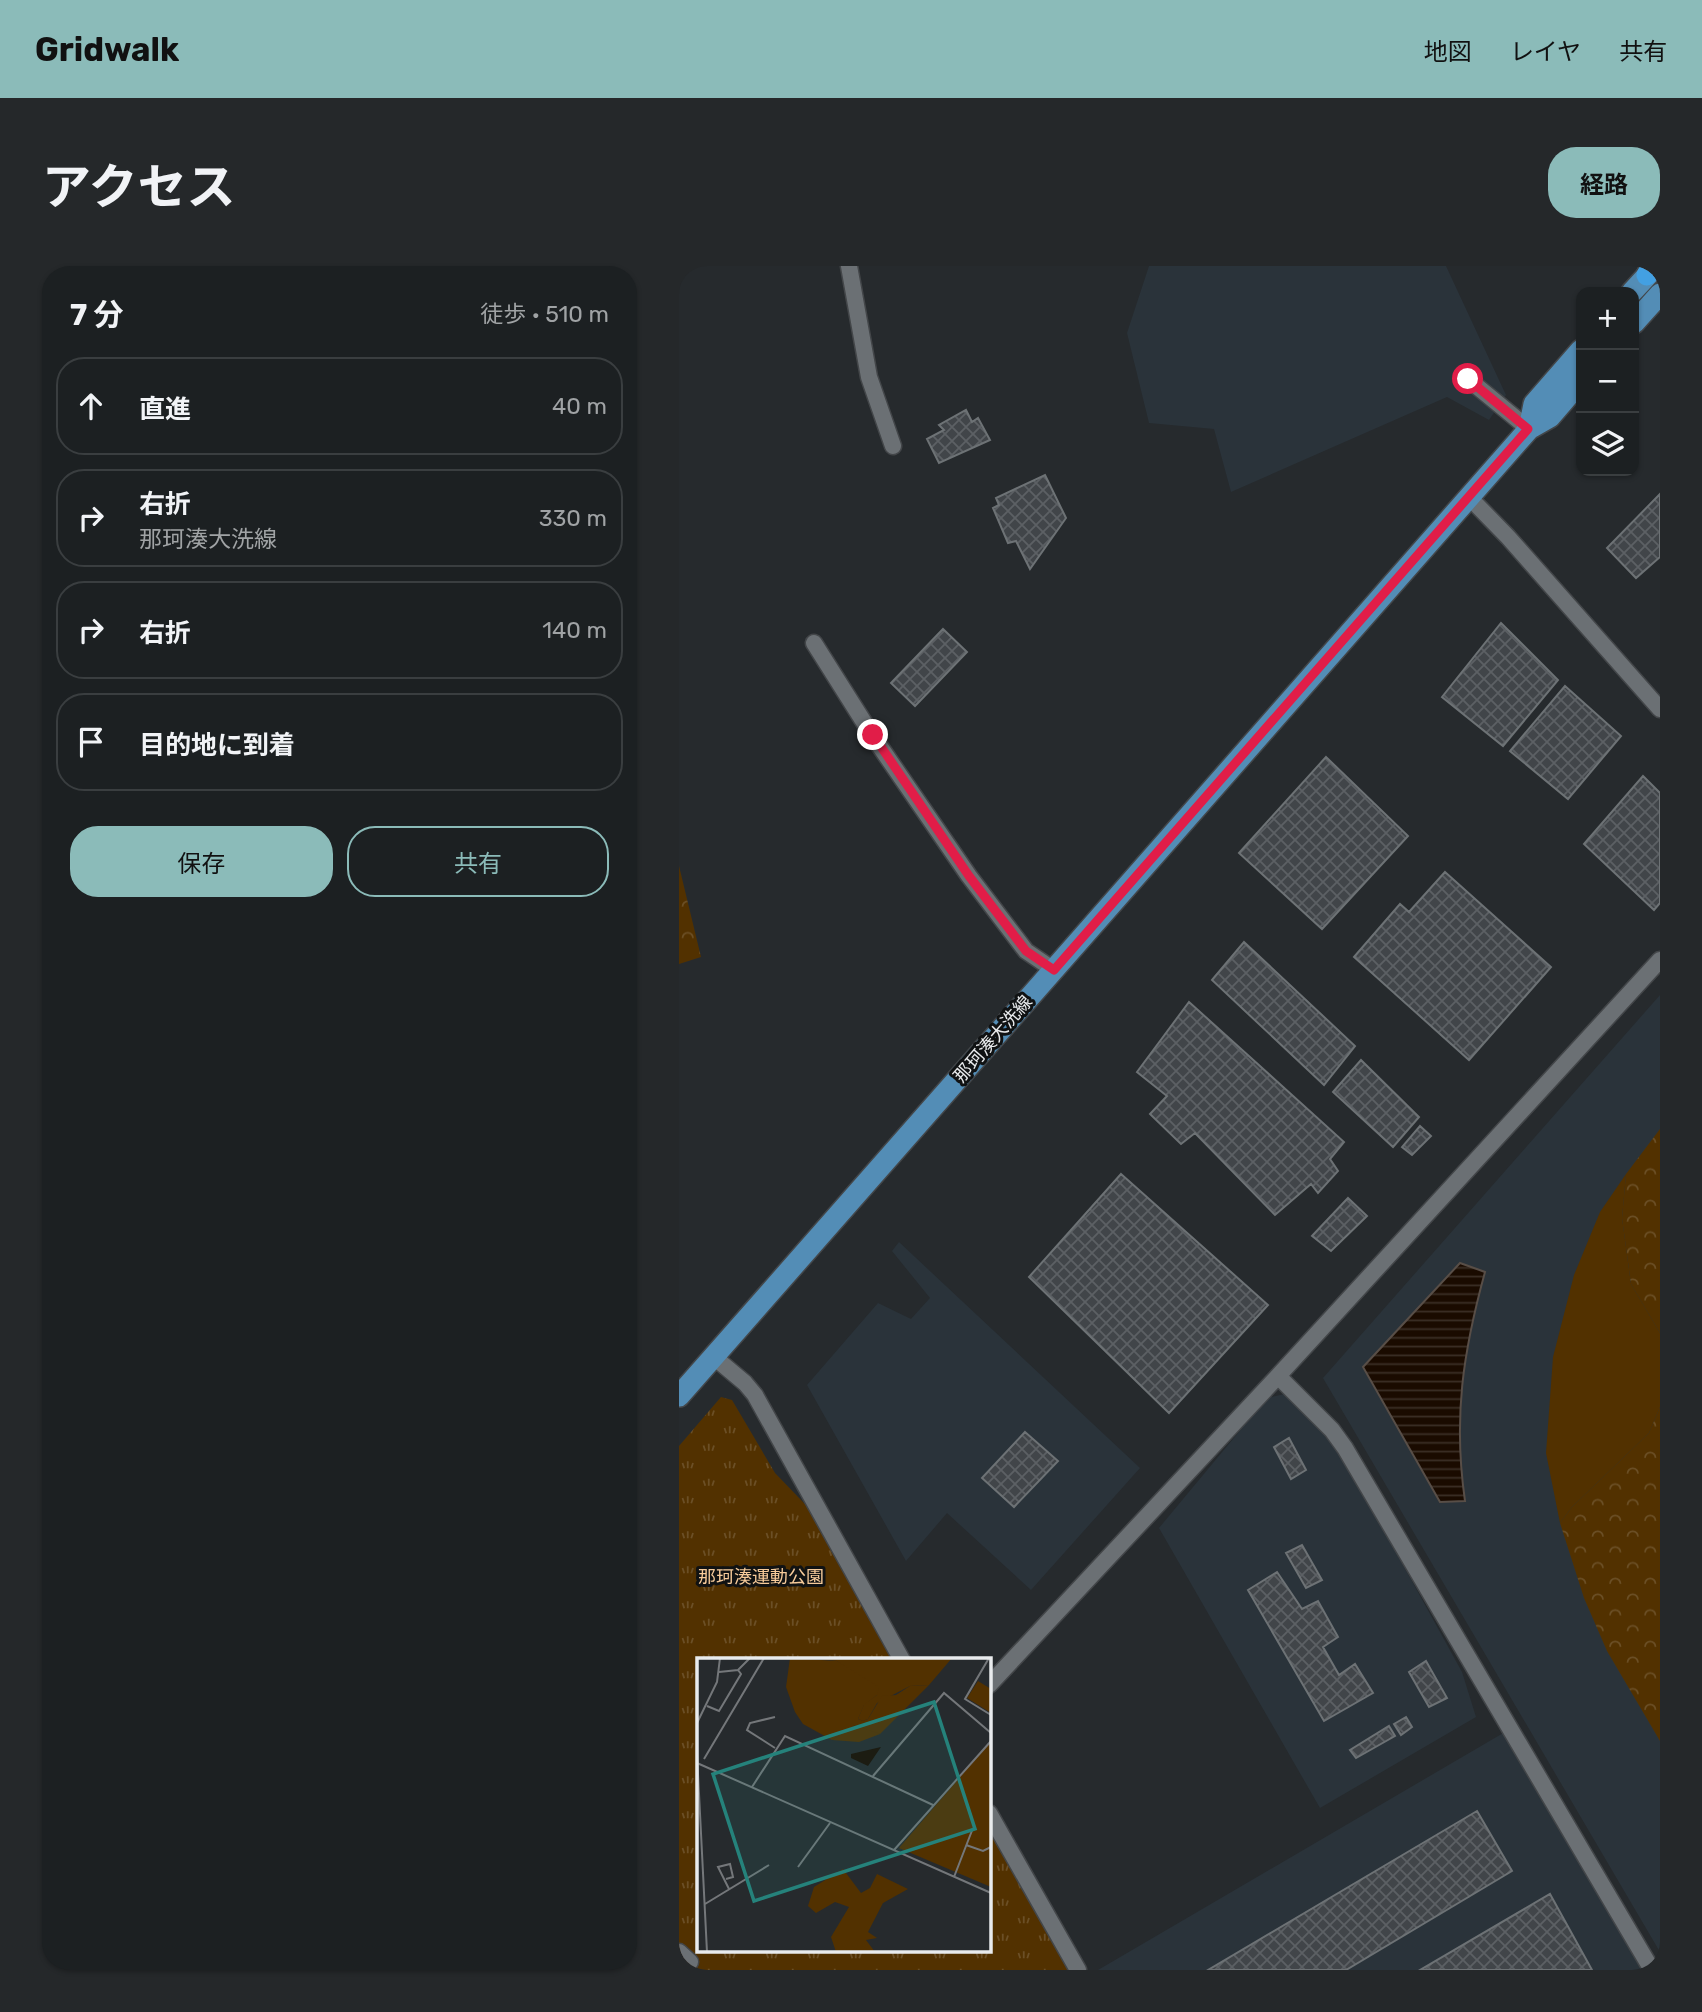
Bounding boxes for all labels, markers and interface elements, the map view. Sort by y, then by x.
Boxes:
text: Gridwalk [35,30,179,69]
text: 地図 [1424,38,1472,66]
text: レイヤ [1510,38,1581,66]
text: 共有 [1619,38,1667,66]
button: 経路 [1548,147,1660,218]
text: アクセス [42,158,236,216]
map controls [1576,287,1639,476]
button: + [1576,287,1639,350]
text: 7 分 [70,297,124,333]
text: 徒歩 · 510 m [480,300,609,328]
button: − [1576,350,1639,413]
route start [1452,363,1483,394]
icon: ahead [72,387,110,425]
text: 40 m [552,392,607,420]
text: 直進 [139,394,191,425]
button: layers [1576,413,1639,476]
text: 右折 [139,489,191,520]
icon: right [72,499,110,537]
text: 330 m [539,504,607,532]
text: 那珂湊大洗線 [139,525,277,553]
icon: right [72,611,110,649]
text: 140 m [542,616,607,644]
text: 右折 [139,618,191,649]
route end [857,719,888,750]
icon: arrive [72,723,110,761]
text: 目的地に到着 [139,730,295,761]
button: 保存 [70,826,333,897]
button: 共有 [347,826,609,897]
street label: 那珂湊大洗線 [949,991,1037,1087]
park label: 那珂湊運動公園 [698,1566,824,1588]
inset map [697,1658,991,1952]

